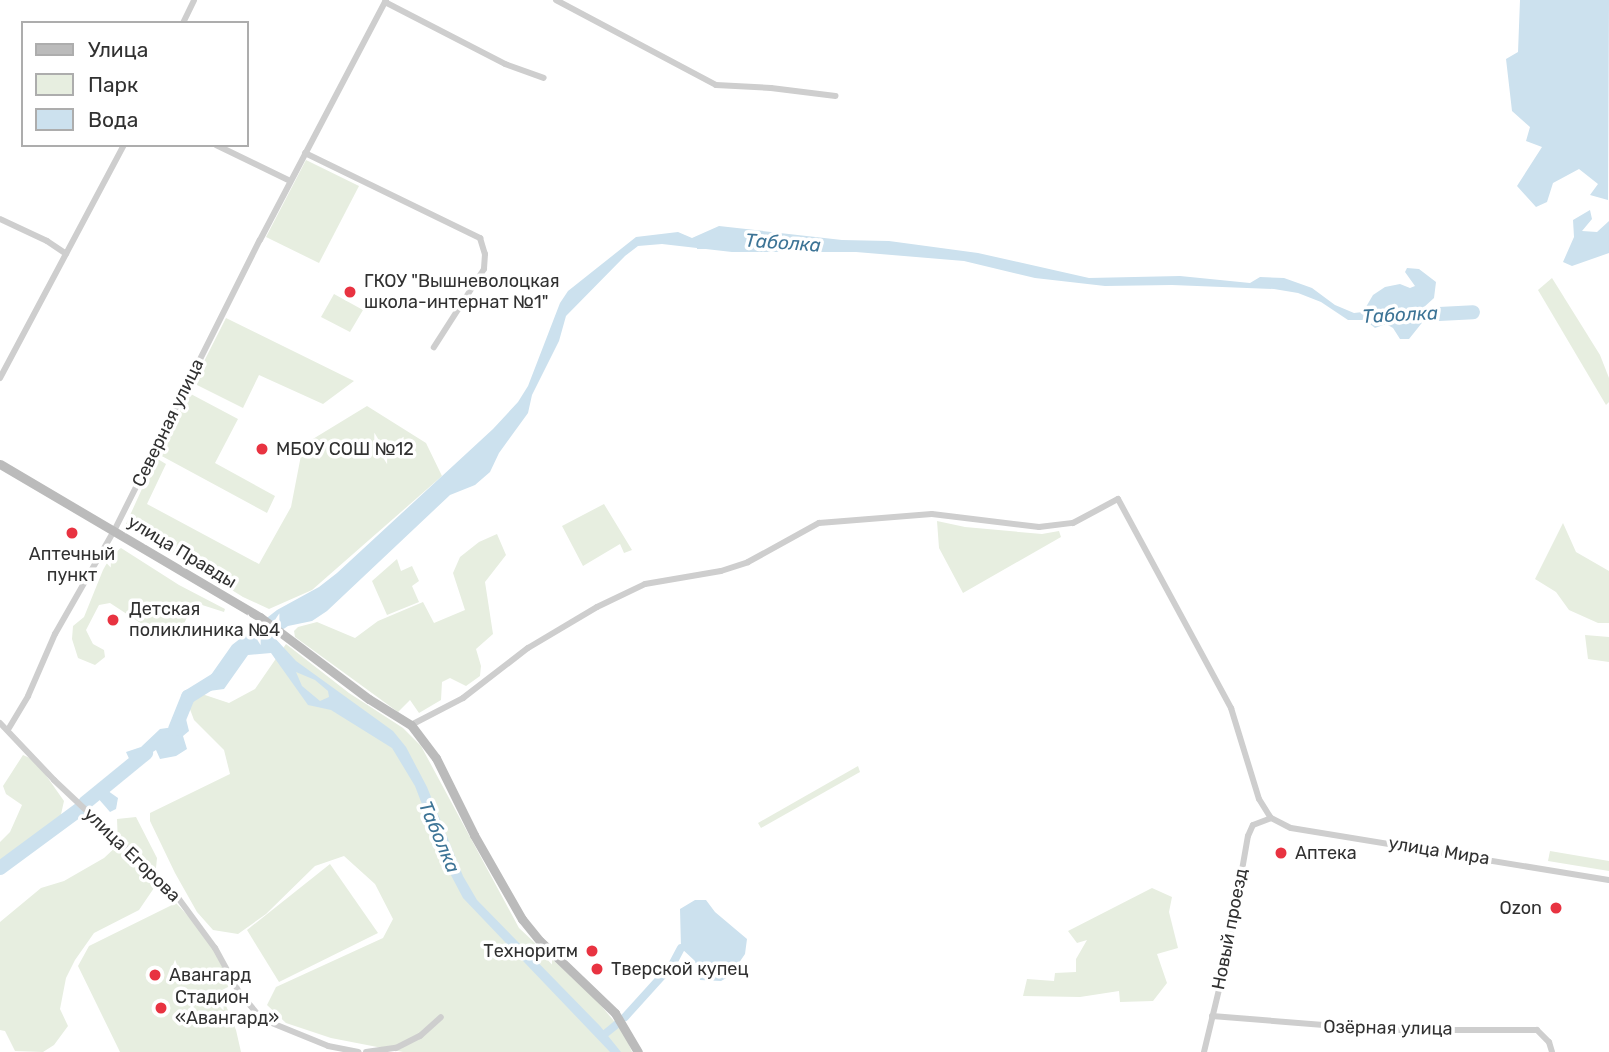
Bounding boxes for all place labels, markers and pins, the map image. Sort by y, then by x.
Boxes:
place label: ГКОУ "Вышневолоцкая школа-интернат №1" [364,271,560,314]
marker: ГКОУ "Вышневолоцкая школа-интернат №1" [342,284,358,300]
place label: МБОУ СОШ №12 [276,438,414,460]
marker: МБОУ СОШ №12 [254,441,270,457]
marker: Аптечный пункт [64,525,80,541]
place label: Аптечный пункт [29,544,115,586]
place label: Детская поликлиника №4 [129,599,280,642]
marker: Детская поликлиника №4 [103,610,123,630]
place label: Аптека [1295,842,1357,864]
marker: Аптека [1273,845,1289,861]
place label: Ozon [1500,897,1542,919]
marker: Ozon [1548,900,1564,916]
place label: Техноритм [483,940,578,962]
marker: Техноритм [584,943,600,959]
place label: Тверской купец [611,958,749,980]
marker: Тверской купец [589,961,605,977]
place label: Авангард [169,964,251,986]
marker: Авангард [147,967,163,983]
place label: Стадион «Авангард» [175,987,279,1030]
marker: Стадион «Авангард» [153,1000,169,1016]

